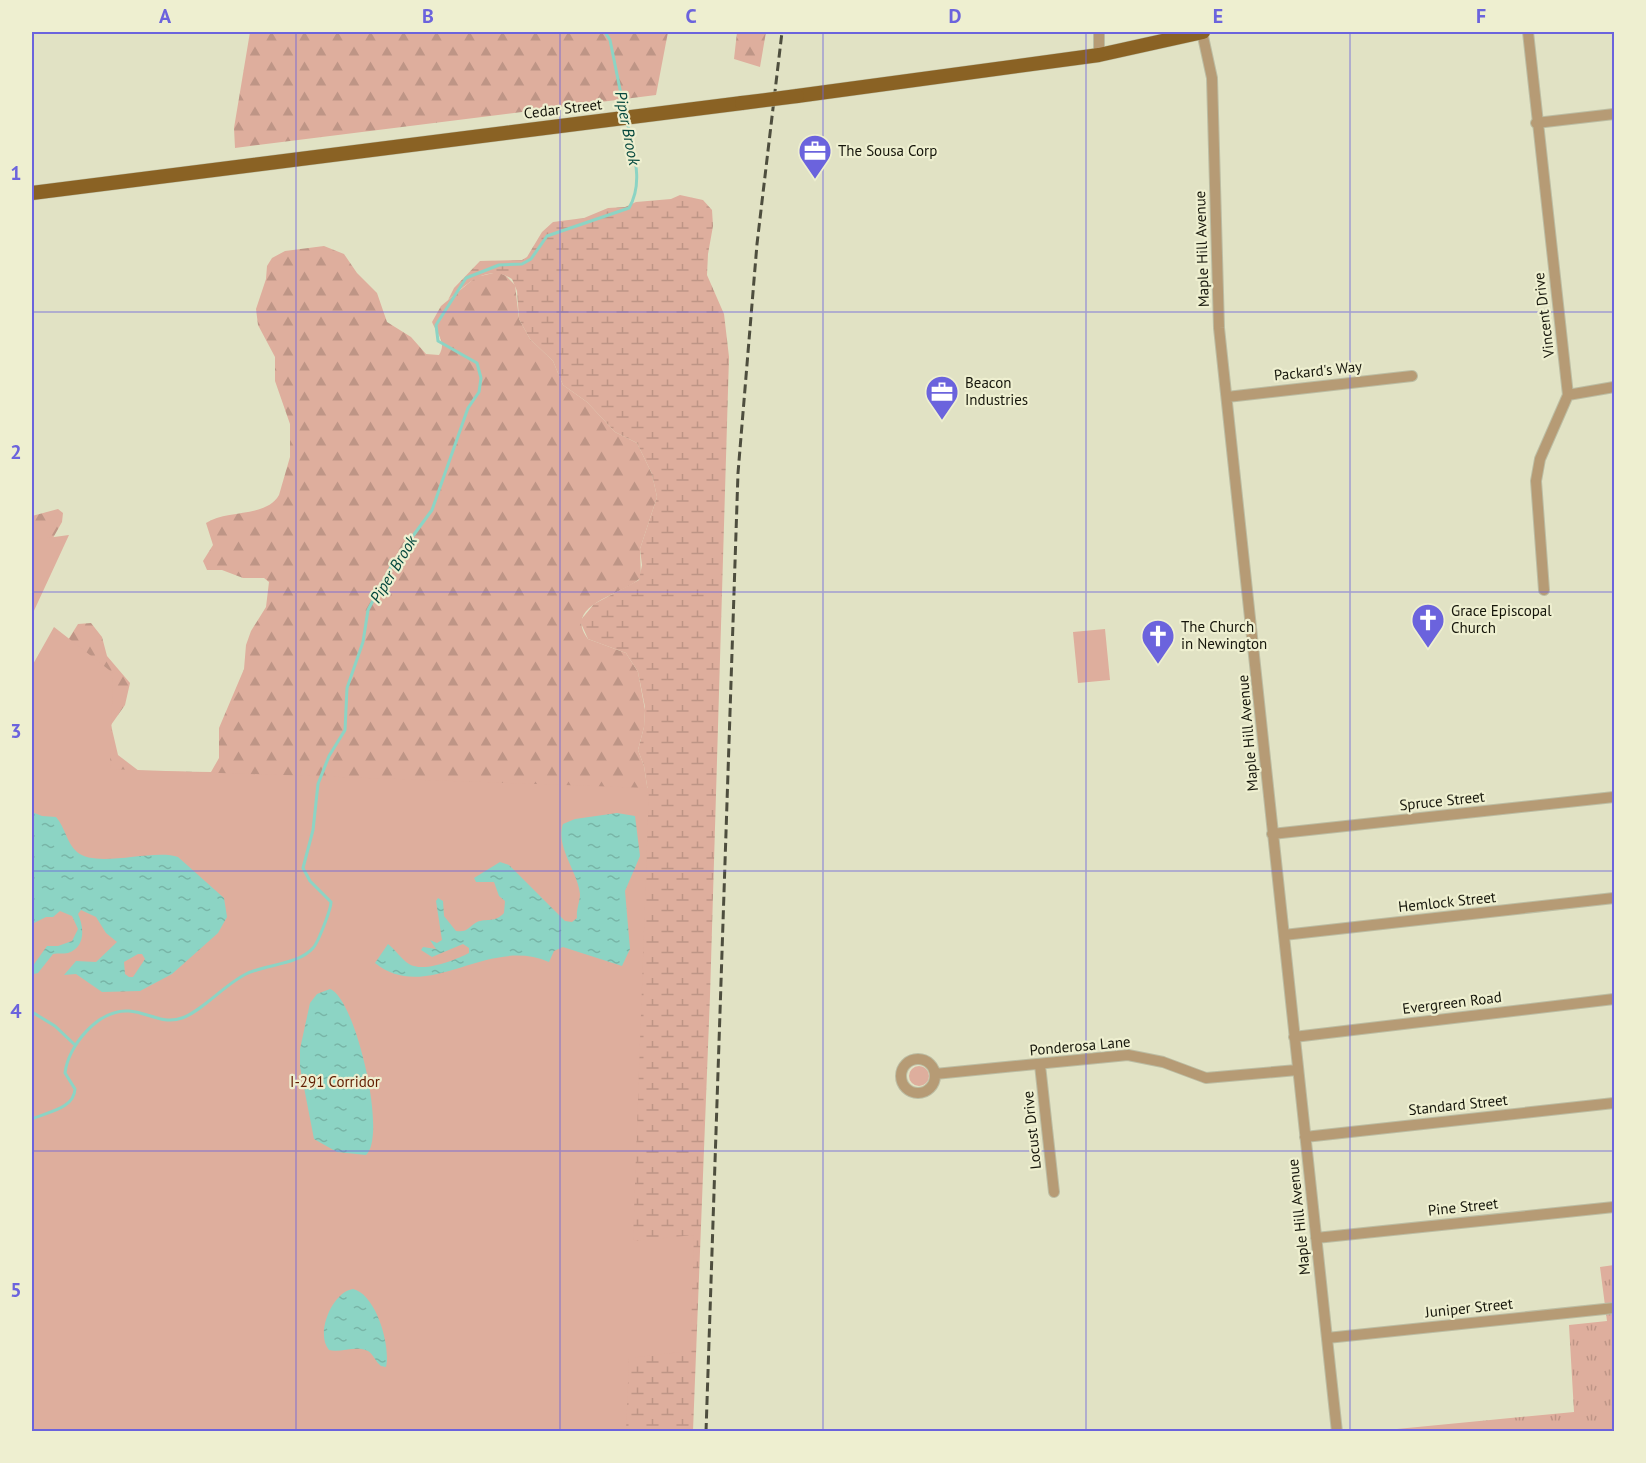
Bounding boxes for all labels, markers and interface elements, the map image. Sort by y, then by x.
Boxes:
text: A [159,3,172,29]
text: B [422,3,434,29]
text: C [685,3,697,29]
text: D [949,3,962,29]
text: E [1213,3,1223,29]
text: F [1476,3,1486,29]
water label: Piper Brook [611,89,645,167]
street label: Cedar Street [523,94,603,123]
office icon: The Sousa Corp [797,133,833,180]
place label: The Sousa Corp [838,141,937,160]
text: 1 [10,160,22,186]
street label: Maple Hill Avenue [1190,190,1213,308]
street label: Vincent Drive [1529,271,1558,360]
street label: Packard's Way [1273,356,1363,385]
place label: Beacon Industries [965,373,1028,409]
office icon: Beacon Industries [924,374,960,421]
text: 2 [10,439,22,465]
water label: Piper Brook [365,531,421,606]
place label: Grace Episcopal Church [1451,601,1552,637]
church icon: Grace Episcopal Church [1410,602,1446,649]
place label: The Church in Newington [1181,617,1267,653]
church icon: The Church in Newington [1140,618,1176,665]
street label: Maple Hill Avenue [1233,674,1262,792]
text: 3 [10,718,22,744]
street label: Spruce Street [1398,787,1486,814]
street label: Hemlock Street [1397,887,1497,916]
street label: Evergreen Road [1401,987,1503,1018]
text: 4 [10,998,22,1024]
street label: Ponderosa Lane [1029,1032,1131,1059]
park label: I-291 Corridor [290,1072,380,1091]
street label: Locust Drive [1018,1090,1045,1170]
street label: Standard Street [1407,1090,1509,1119]
street label: Maple Hill Avenue [1283,1158,1314,1276]
street label: Pine Street [1427,1193,1499,1220]
text: 5 [10,1277,22,1303]
street label: Juniper Street [1423,1293,1514,1322]

